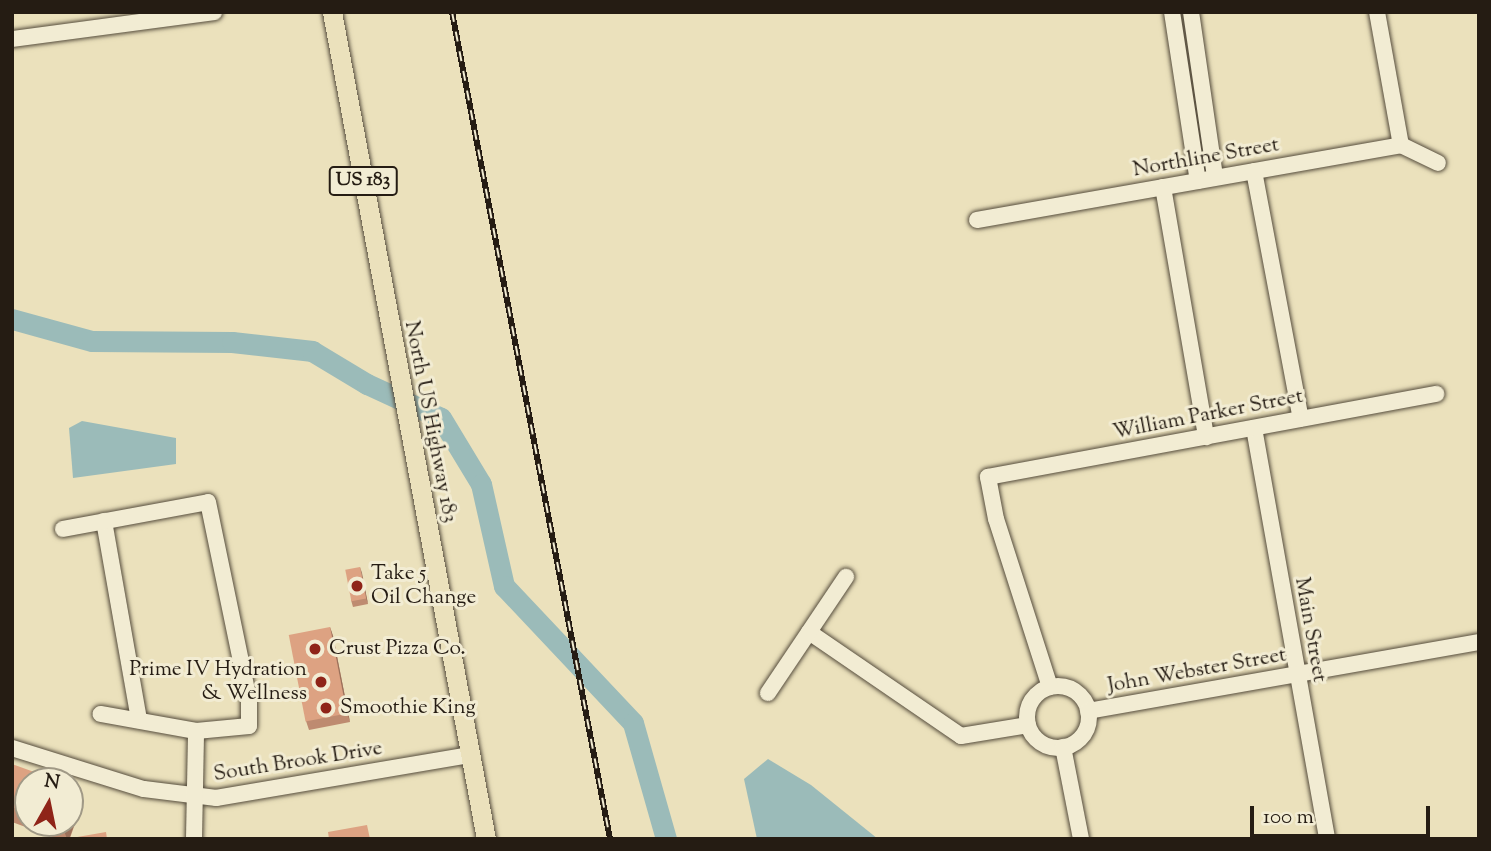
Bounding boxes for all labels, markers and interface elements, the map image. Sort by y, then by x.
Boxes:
street label: Northline Street [1131,133,1281,183]
road number: US 183 [328,166,398,196]
street label: North US Highway 183 [398,319,462,525]
street label: William Parker Street [1111,384,1305,446]
place label: Take 5 Oil Change [371,561,476,611]
street label: Main Street [1288,576,1332,684]
marker: Take 5 Oil Change [349,578,365,594]
place label: Crust Pizza Co. [329,636,466,662]
marker: Crust Pizza Co. [307,641,323,657]
street label: John Webster Street [1106,643,1288,699]
place label: Prime IV Hydration & Wellness [129,657,307,707]
marker: Prime IV Hydration & Wellness [313,674,329,690]
place label: Smoothie King [340,695,476,721]
marker: Smoothie King [318,700,334,716]
street label: South Brook Drive [212,736,384,788]
north arrow [14,767,84,837]
text: N [42,768,62,797]
scale bar [1253,792,1433,836]
text: 100 m [1263,803,1314,833]

